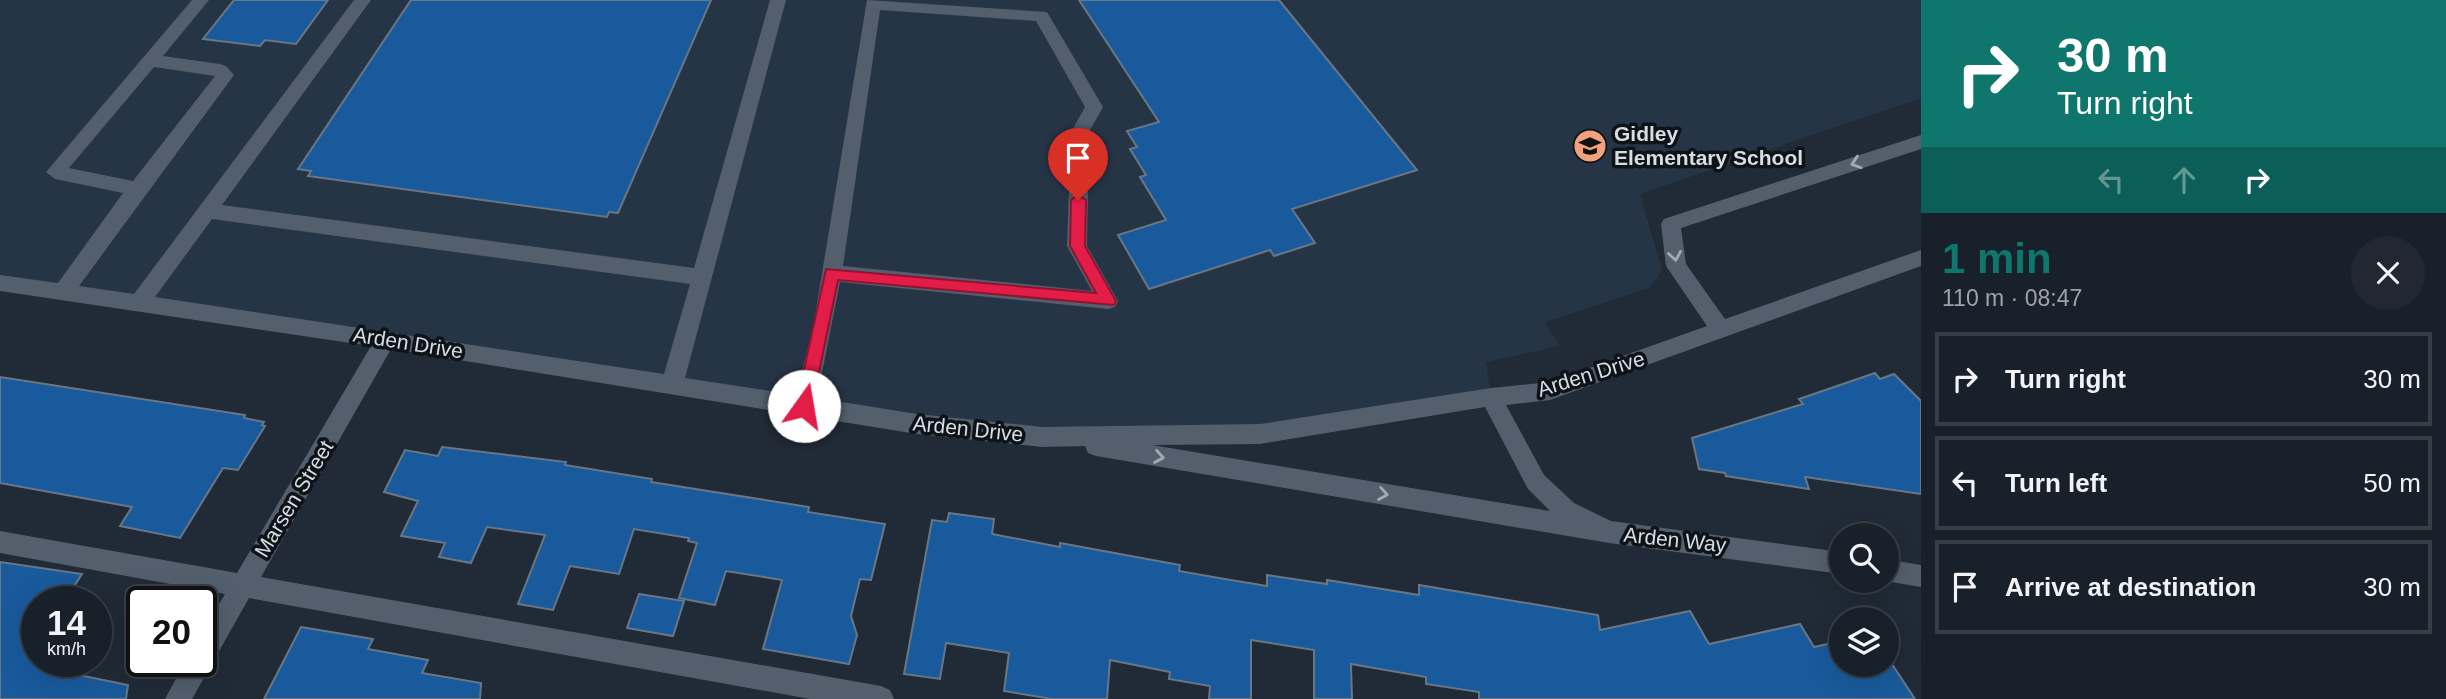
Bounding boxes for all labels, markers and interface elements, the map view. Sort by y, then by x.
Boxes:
icon: right [1942,28,2033,119]
text: 30 m [2057,28,2169,82]
text: Turn right [2057,85,2193,121]
place label: Gidley Elementary School [1614,122,1803,169]
school or university icon: Gidley Elementary School [1571,127,1609,165]
pin [1048,128,1108,200]
icon: arrive [1059,139,1097,177]
one-way arrow [1851,155,1863,169]
icon: left [2092,161,2130,199]
icon: ahead [2165,161,2203,199]
icon: right [2238,161,2276,199]
text: 1 min [1942,235,2052,282]
button: close [2351,236,2425,310]
one-way arrow [1667,250,1682,262]
text: 110 m · 08:47 [1942,285,2082,311]
street label: Arden Drive [352,322,465,363]
street label: Arden Drive [1534,346,1647,401]
icon: right [1946,360,1984,398]
text: Turn right [2005,364,2126,394]
text: 30 m [2363,364,2421,394]
position arrow [767,369,841,443]
street label: Arden Drive [912,411,1024,446]
street label: Marsen Street [250,436,337,561]
one-way arrow [1153,449,1165,464]
icon: left [1946,464,1984,502]
text: Turn left [2005,468,2107,498]
text: 50 m [2363,468,2421,498]
one-way arrow [1377,486,1389,501]
street label: Arden Way [1623,523,1728,556]
map controls [1829,523,1899,677]
button: search [1829,523,1899,593]
icon: arrive [1946,568,1984,606]
text: Arrive at destination [2005,572,2256,602]
text: 30 m [2363,572,2421,602]
speed limit sign: 20 [126,586,217,677]
text: 14 [47,603,86,642]
button: layers [1829,607,1899,677]
text: km/h [47,639,86,659]

